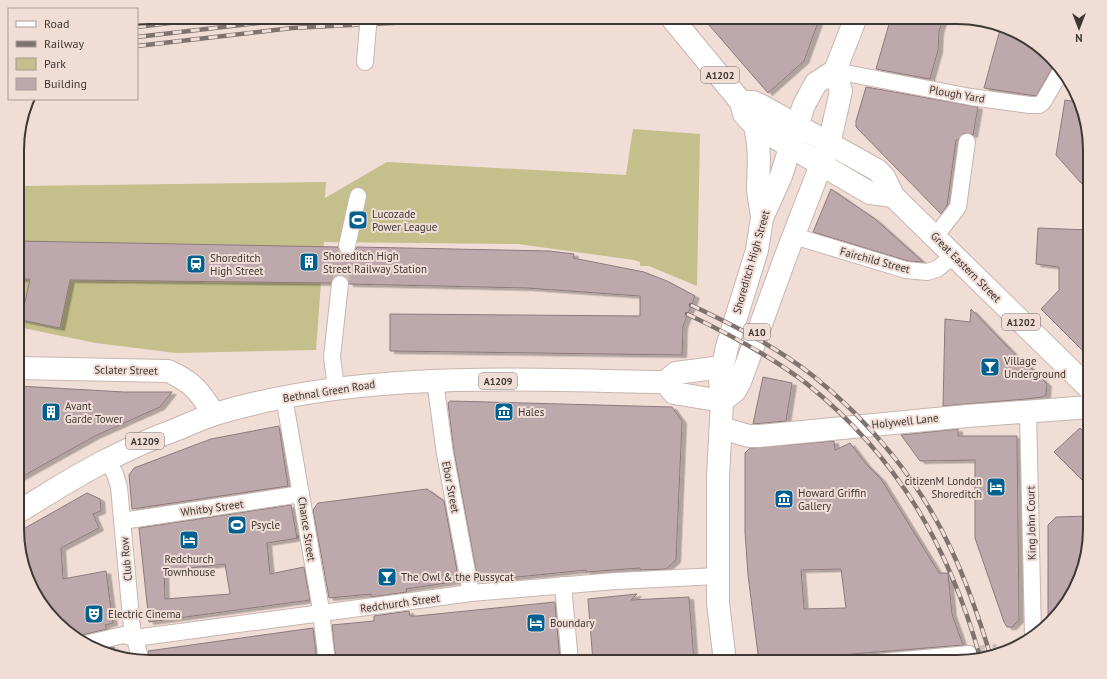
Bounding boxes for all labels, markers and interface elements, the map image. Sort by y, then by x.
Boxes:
legend [8,8,138,100]
north arrow [1059,8,1099,48]
text: Road [44,16,69,31]
text: N [1075,31,1083,45]
text: Railway [44,36,84,51]
text: Park [44,56,66,71]
road number: A1202 [701,67,739,83]
text: Building [44,76,87,91]
street label: Plough Yard [928,82,986,106]
place label: Lucozade Power League [372,207,438,234]
street label: Shoreditch High Street [730,208,773,315]
sports icon: Lucozade Power League [347,209,369,231]
street label: Great Eastern Street [928,229,1004,305]
street label: Fairchild Street [838,244,912,276]
place label: Shoreditch High Street Railway Station [323,249,427,276]
place label: Shoreditch High Street [210,251,264,278]
building icon: Shoreditch High Street Railway Station [298,251,320,273]
station icon: Shoreditch High Street [185,253,207,275]
road number: A1202 [1002,314,1040,330]
road number: A10 [744,324,770,340]
place label: Village Underground [1003,354,1066,381]
bar icon: Village Underground [979,356,1001,378]
street label: Sclater Street [94,362,158,378]
road number: A1209 [479,373,517,389]
street label: Bethnal Green Road [282,377,376,405]
place label: Avant Garde Tower [65,399,123,426]
building icon: Avant Garde Tower [40,401,62,423]
museum icon: Hales [493,401,515,423]
place label: Hales [518,405,545,419]
street label: Holywell Lane [871,410,940,431]
road number: A1209 [126,433,164,449]
street label: Ebor Street [439,460,463,514]
place label: citizenM London Shoreditch [905,474,982,501]
hotel icon: citizenM London Shoreditch [985,476,1007,498]
place label: Howard Griffin Gallery [798,486,866,513]
street label: King John Court [1023,486,1039,560]
museum icon: Howard Griffin Gallery [773,488,795,510]
street label: Chance Street [295,496,319,563]
street label: Whitby Street [180,497,245,519]
sports icon: Psycle [226,514,248,536]
place label: Psycle [251,518,281,532]
hotel icon: Redchurch Townhouse [178,529,200,551]
street label: Club Row [117,536,135,582]
place label: Redchurch Townhouse [163,552,216,579]
bar icon: The Owl & the Pussycat [376,566,398,588]
place label: The Owl & the Pussycat [401,570,514,584]
street label: Redchurch Street [359,590,441,616]
theatre icon: Electric Cinema [83,603,105,625]
place label: Electric Cinema [108,607,181,621]
hotel icon: Boundary [525,612,547,634]
place label: Boundary [550,616,595,630]

